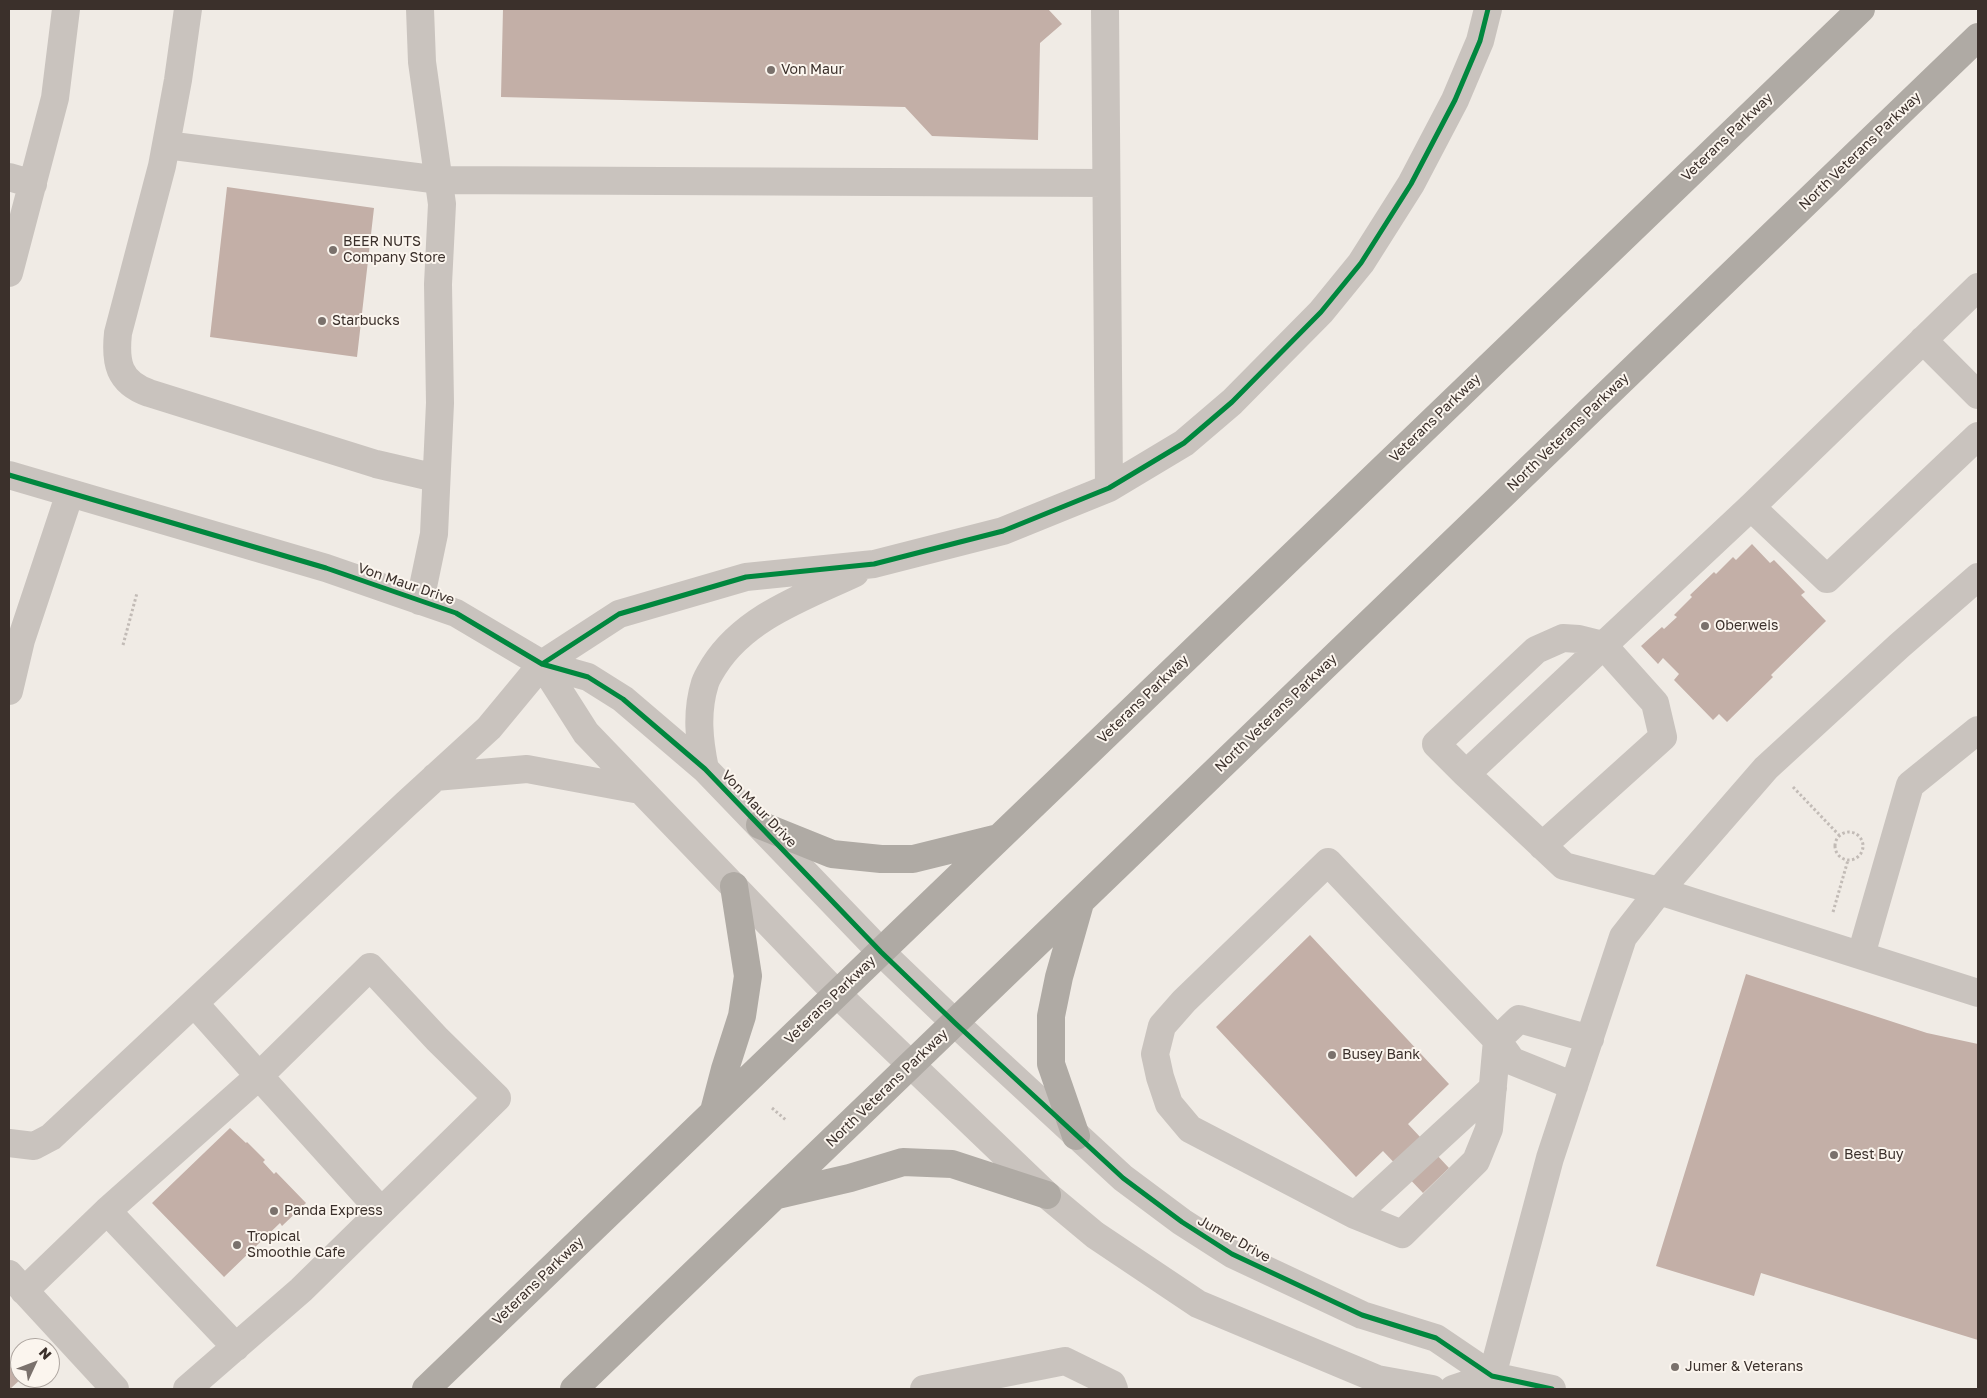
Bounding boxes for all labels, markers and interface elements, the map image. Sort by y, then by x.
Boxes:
place label: Von Maur [781,62,844,78]
marker: Von Maur [765,64,777,76]
street label: North Veterans Parkway [1796,88,1924,214]
street label: Veterans Parkway [1678,89,1776,185]
place label: BEER NUTS Company Store [343,234,446,266]
marker: BEER NUTS Company Store [327,244,339,256]
place label: Starbucks [332,313,400,329]
marker: Starbucks [316,315,328,327]
street label: North Veterans Parkway [1504,369,1632,495]
street label: Veterans Parkway [1386,370,1484,466]
street label: Von Maur Drive [355,560,457,608]
place label: Oberweis [1715,618,1778,634]
marker: Oberweis [1699,620,1711,632]
street label: North Veterans Parkway [1212,650,1340,776]
street label: Veterans Parkway [1094,651,1192,747]
street label: Von Maur Drive [718,767,800,851]
street label: Veterans Parkway [781,952,879,1048]
street label: North Veterans Parkway [823,1025,951,1151]
place label: Busey Bank [1342,1047,1420,1063]
marker: Busey Bank [1326,1049,1338,1061]
place label: Best Buy [1844,1147,1904,1163]
marker: Best Buy [1828,1149,1840,1161]
place label: Panda Express [284,1203,383,1219]
marker: Panda Express [268,1205,280,1217]
street label: Jumer Drive [1195,1212,1273,1266]
place label: Tropical Smoothie Cafe [247,1229,345,1262]
street label: Veterans Parkway [489,1233,587,1329]
marker: Tropical Smoothie Cafe [231,1239,243,1251]
north arrow [10,1338,60,1388]
text: N [36,1343,55,1363]
place label: Jumer & Veterans [1685,1359,1803,1375]
marker: Jumer & Veterans [1669,1361,1681,1373]

